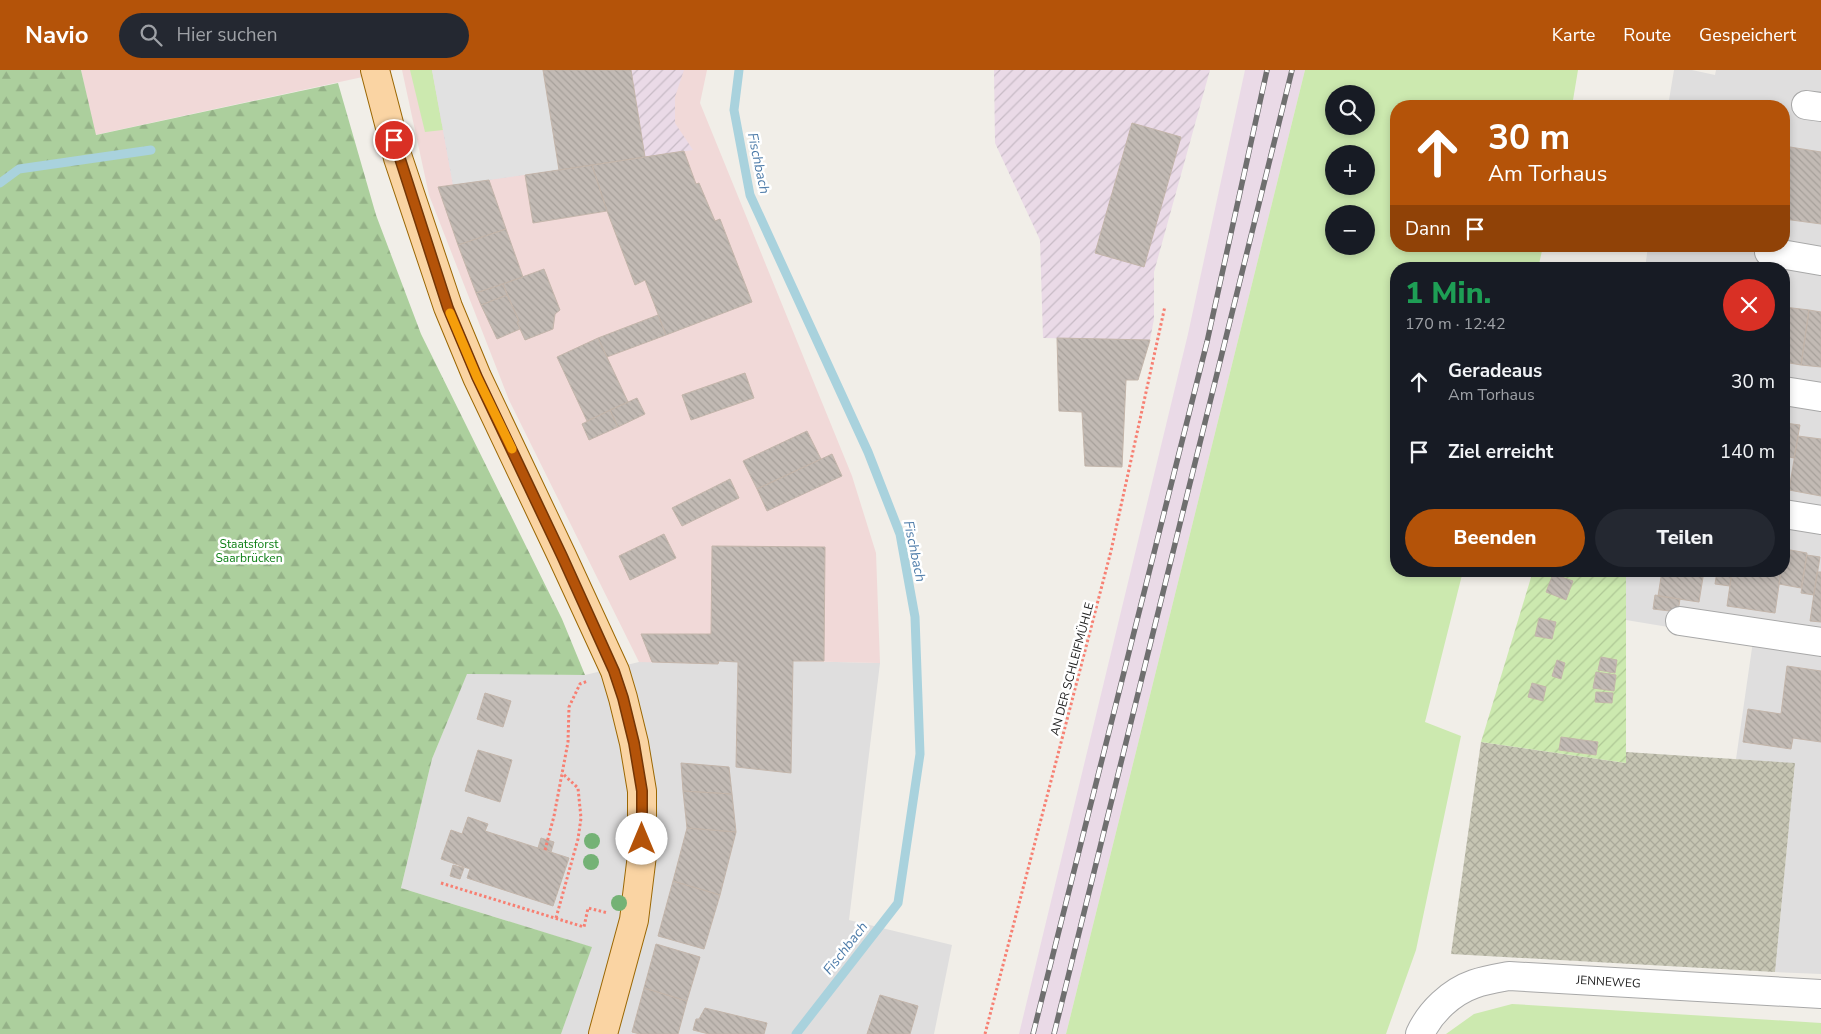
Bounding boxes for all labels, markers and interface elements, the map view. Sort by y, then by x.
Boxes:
search box [119,13,469,58]
text: Navio [25,19,89,51]
icon: search [137,21,165,49]
text: Hier suchen [177,22,278,48]
text: Karte [1552,23,1595,47]
text: Route [1623,23,1671,47]
text: Gespeichert [1699,23,1796,47]
map controls [1325,85,1375,255]
button: search [1325,85,1375,135]
text: 30 m [1488,114,1570,161]
pin [373,119,415,161]
icon: ahead [1405,120,1470,185]
icon: arrive [380,126,408,154]
water label: Fischbach [743,131,774,195]
button: + [1325,145,1375,195]
text: Am Torhaus [1488,159,1607,189]
button: − [1325,205,1375,255]
icon: arrive [1461,215,1489,243]
text: Dann [1405,216,1451,242]
text: 1 Min. [1405,273,1491,314]
button: close [1723,279,1775,331]
text: 170 m · 12:42 [1405,313,1506,335]
text: Geradeaus [1448,358,1542,384]
icon: ahead [1405,368,1433,396]
text: 30 m [1731,369,1775,395]
text: Am Torhaus [1448,384,1535,406]
icon: arrive [1405,438,1433,466]
text: Ziel erreicht [1448,439,1553,465]
text: 140 m [1720,439,1775,465]
button: Beenden [1405,509,1585,567]
button: Teilen [1595,509,1775,567]
water label: Fischbach [899,519,930,583]
park label: Staatsforst Saarbrücken [215,536,283,566]
street label: AN DER SCHLEIFMÜHLE [1047,601,1097,737]
position arrow [615,812,667,864]
water label: Fischbach [819,918,872,979]
street label: JENNEWEG [1575,972,1641,992]

